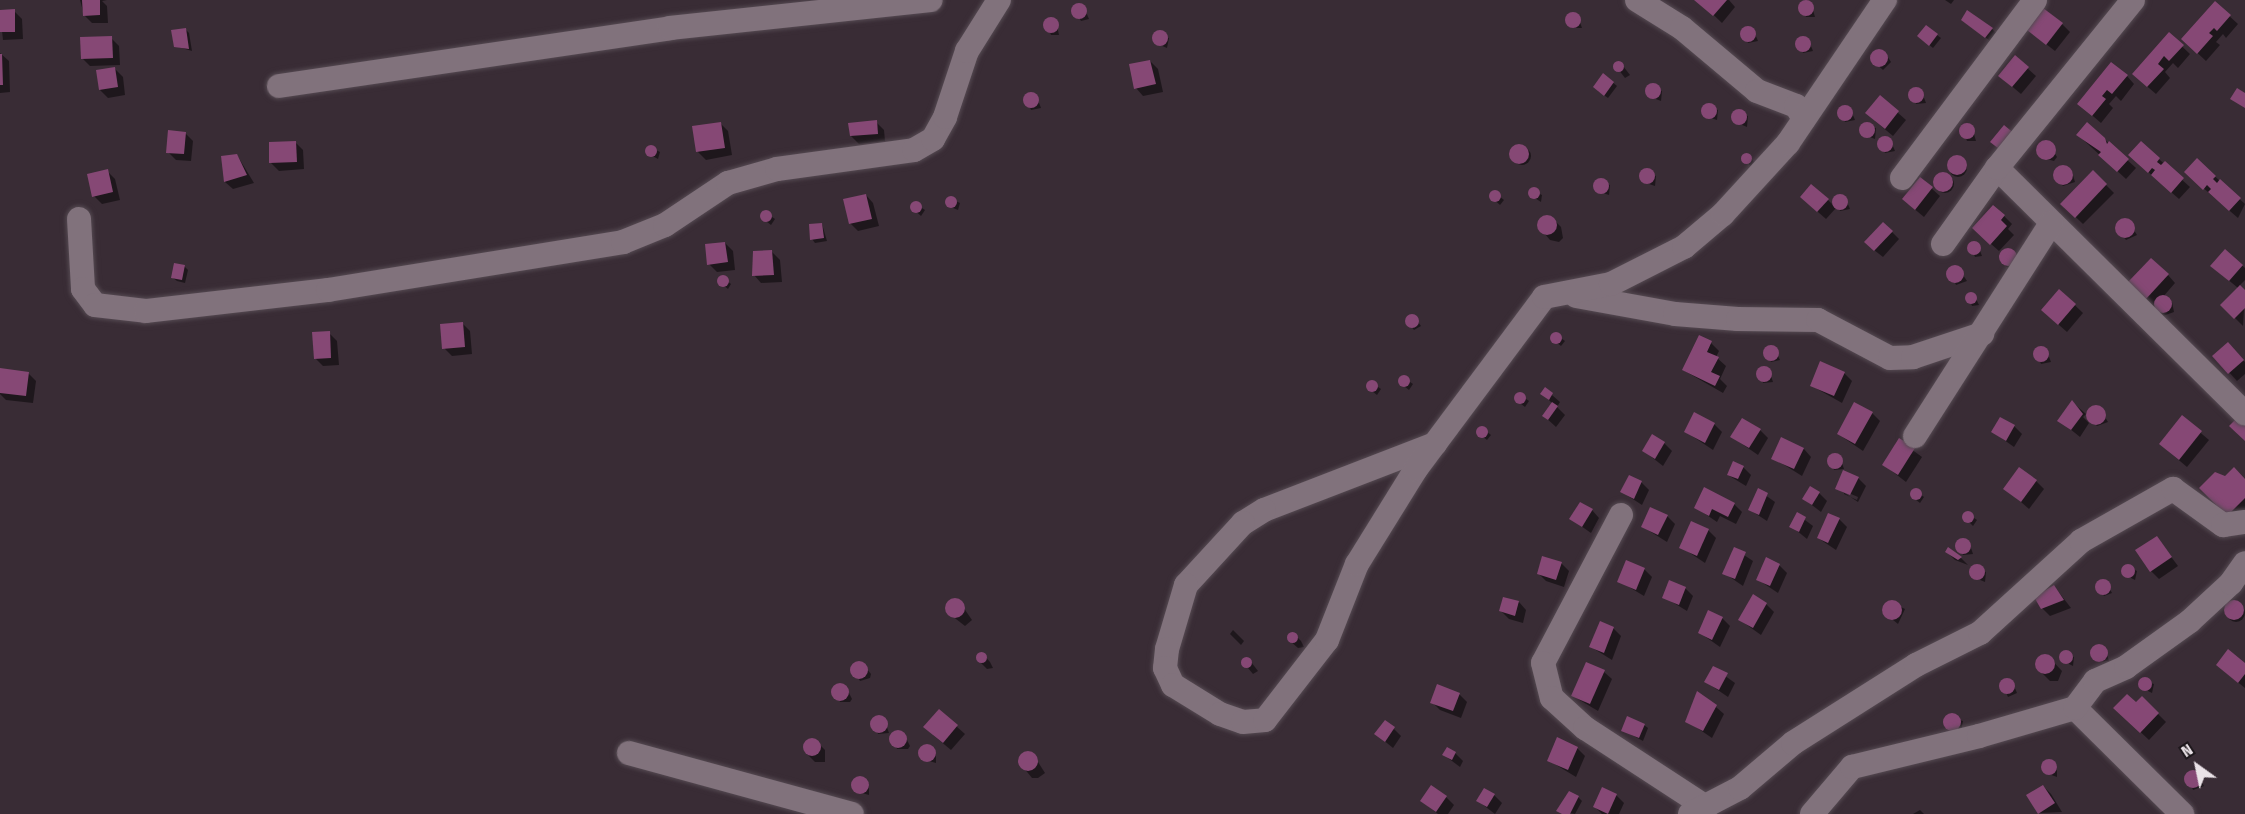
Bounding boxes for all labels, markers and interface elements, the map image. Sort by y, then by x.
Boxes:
north arrow [2167,736,2227,796]
text: N [2178,740,2196,761]

